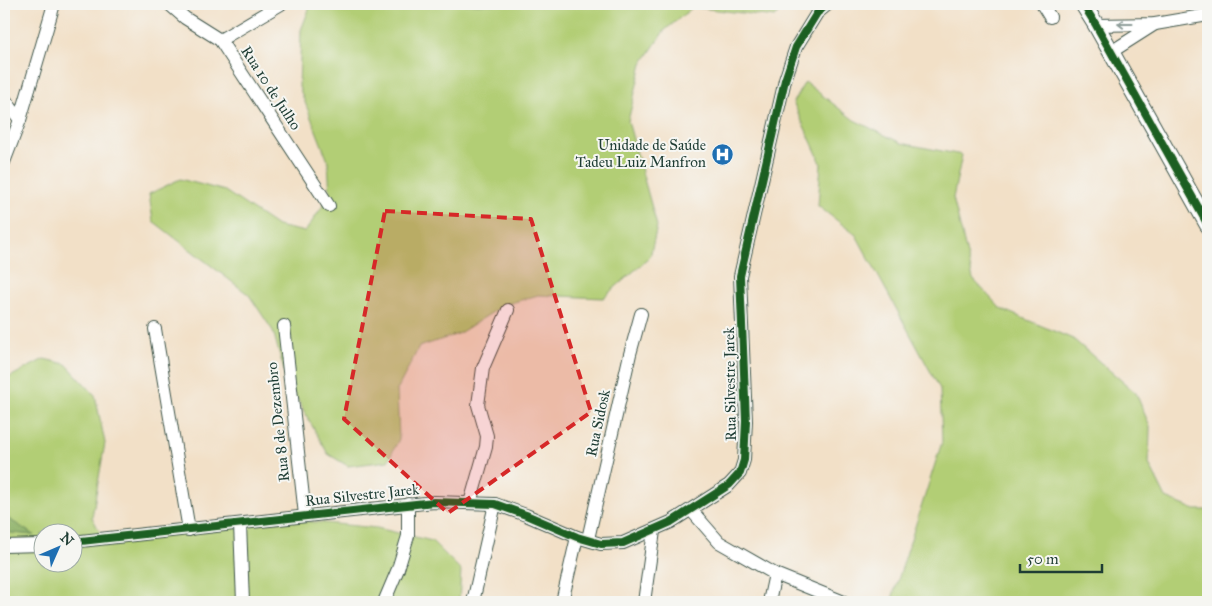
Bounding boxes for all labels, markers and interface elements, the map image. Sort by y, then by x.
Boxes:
one-way arrow [1118,19,1134,29]
street label: Rua 10 de Julho [236,43,305,134]
place label: Unidade de Saúde Tadeu Luiz Manfron [576,136,706,171]
hospital icon: Unidade de Saúde Tadeu Luiz Manfron [710,142,734,166]
street label: Rua Silvestre Jarek [720,327,741,441]
street label: Rua 8 de Dezembro [263,361,293,483]
street label: Rua Sidosk [582,388,614,458]
street label: Rua Silvestre Jarek [304,480,420,511]
north arrow [32,524,82,574]
text: N [57,529,77,549]
scale bar [1020,541,1102,573]
text: 50 m [1027,550,1059,568]

